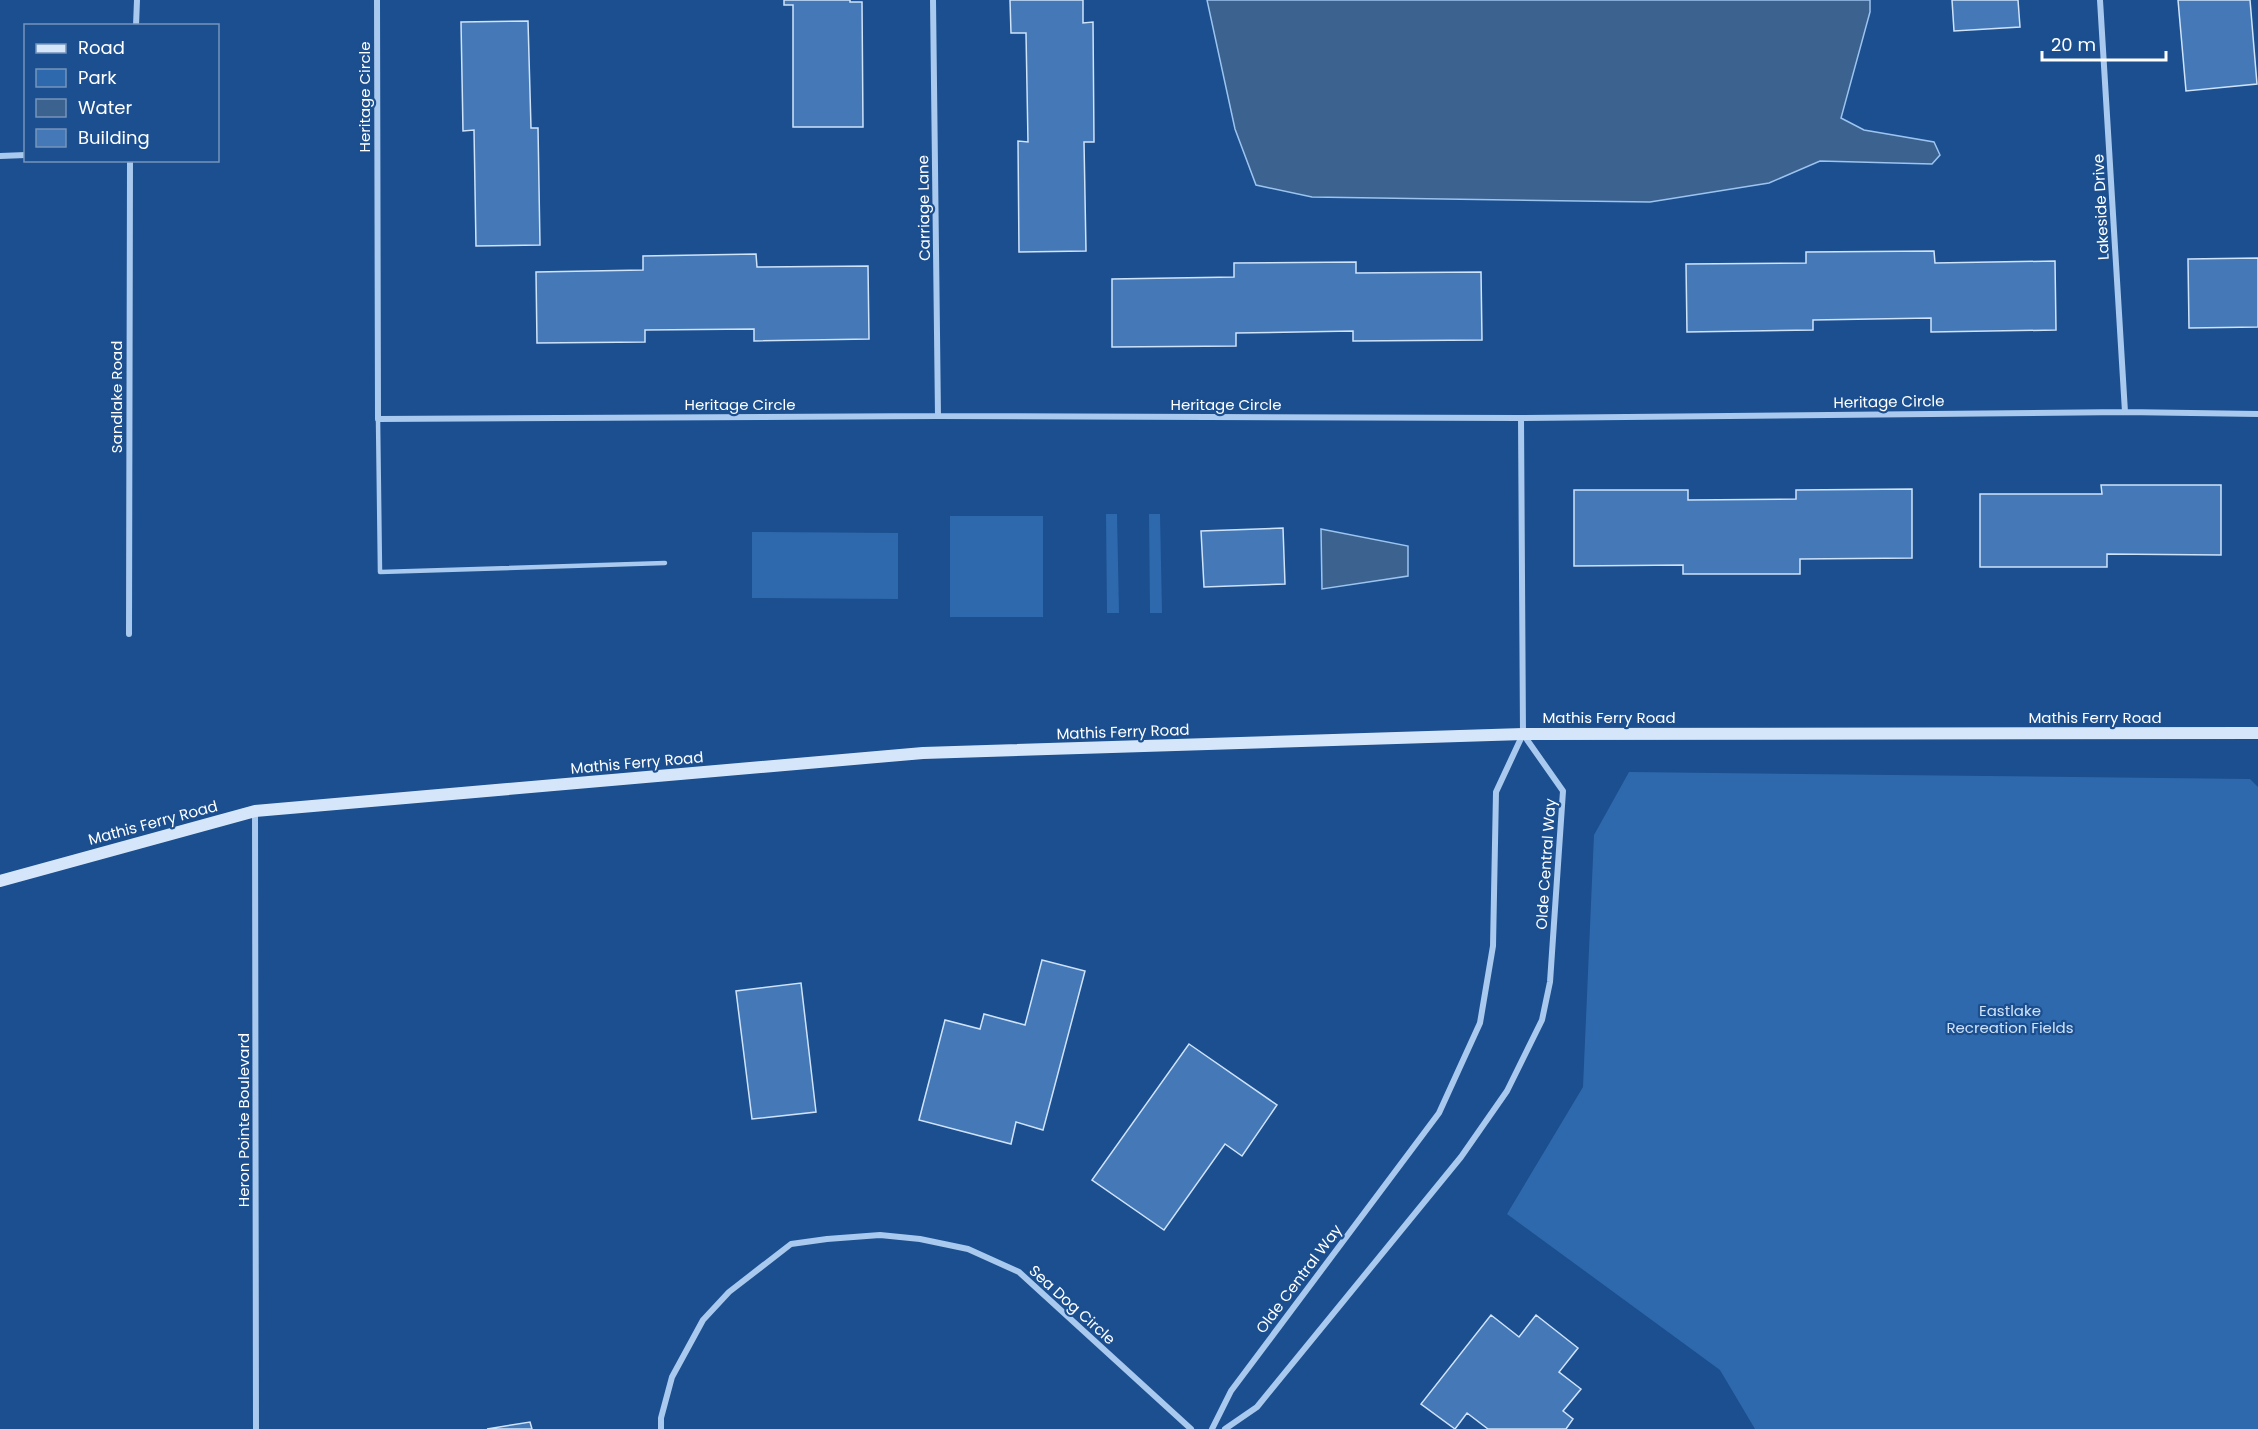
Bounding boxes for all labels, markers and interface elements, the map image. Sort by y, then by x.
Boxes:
legend [24,24,219,162]
scale bar [2042,24,2166,62]
text: 20 m [2051,32,2096,57]
text: Road [78,35,125,60]
street label: Heritage Circle [354,42,375,152]
text: Park [78,65,117,90]
text: Water [78,95,132,120]
text: Building [78,125,150,150]
street label: Lakeside Drive [2087,153,2114,261]
street label: Carriage Lane [912,155,935,261]
street label: Sandlake Road [106,341,127,453]
street label: Heritage Circle [1833,390,1945,413]
street label: Heritage Circle [685,394,795,415]
street label: Heritage Circle [1171,394,1281,415]
street label: Mathis Ferry Road [1542,707,1676,728]
street label: Mathis Ferry Road [2028,707,2162,728]
street label: Mathis Ferry Road [1056,719,1190,744]
street label: Mathis Ferry Road [570,746,704,779]
street label: Mathis Ferry Road [86,795,220,850]
street label: Olde Central Way [1530,797,1561,930]
park label: Eastlake Recreation Fields [1946,1000,2074,1038]
street label: Heron Pointe Boulevard [233,1033,254,1207]
street label: Olde Central Way [1251,1219,1347,1338]
street label: Sea Dog Circle [1025,1260,1120,1349]

